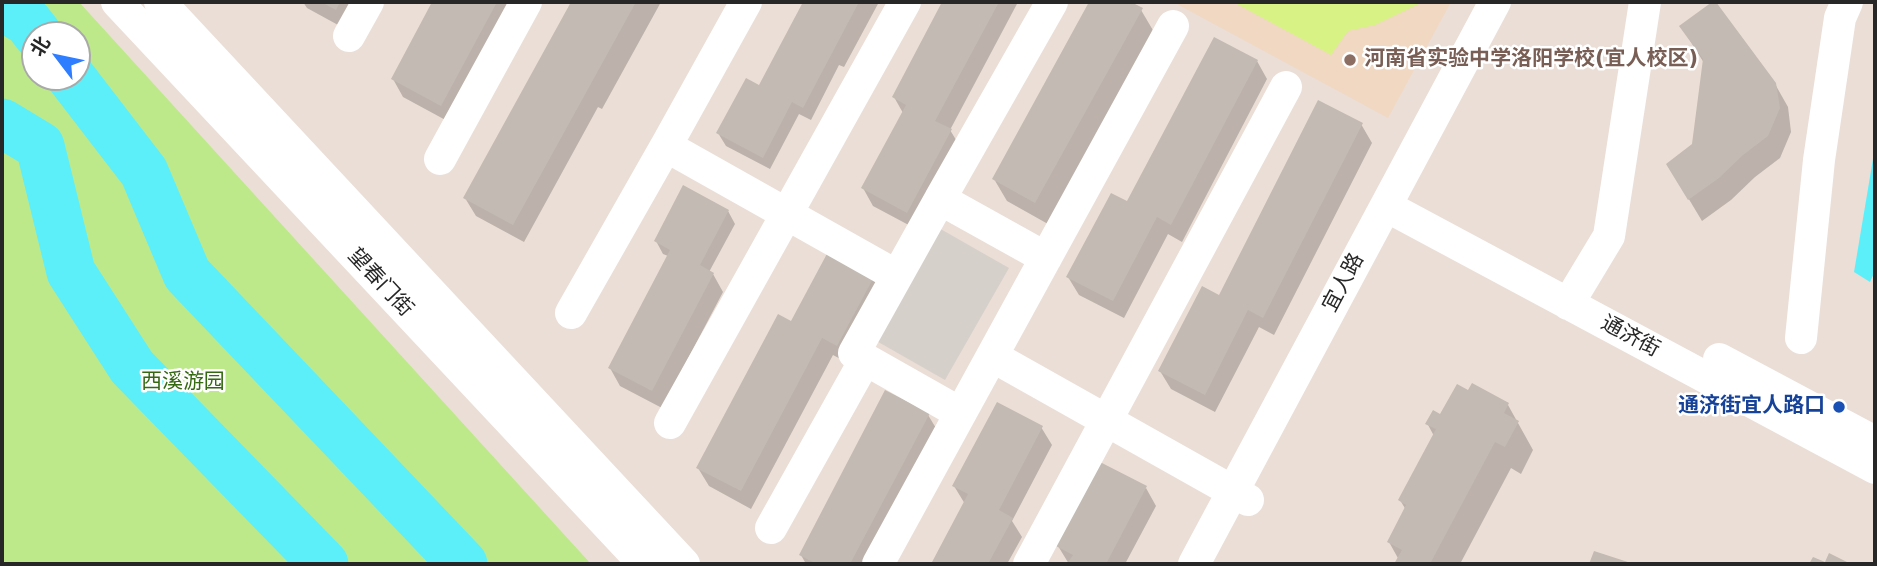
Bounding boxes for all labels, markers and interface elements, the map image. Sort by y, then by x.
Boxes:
north arrow [21,21,91,91]
text: 北 [26,32,54,60]
place label: 河南省实验中学洛阳学校(宜人校区) [1364,47,1698,73]
marker: 河南省实验中学洛阳学校(宜人校区) [1342,52,1358,68]
street label: 望春门街 [342,244,418,322]
street label: 宜人路 [1318,249,1370,317]
street label: 通济街 [1596,311,1664,363]
park label: 西溪游园 [141,370,225,396]
place label: 通济街宜人路口 [1678,394,1825,420]
marker: 通济街宜人路口 [1831,399,1847,415]

